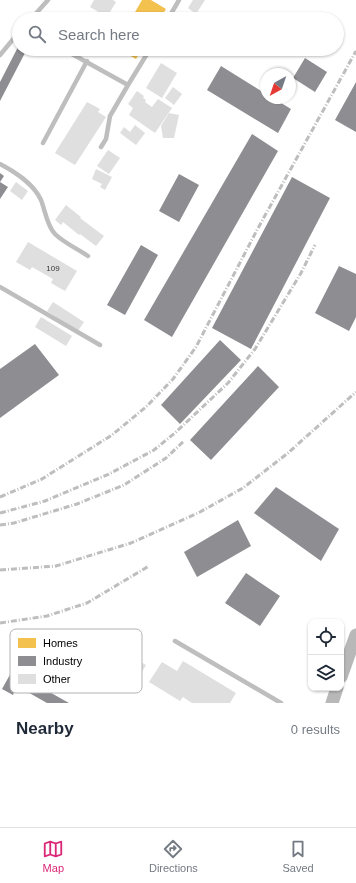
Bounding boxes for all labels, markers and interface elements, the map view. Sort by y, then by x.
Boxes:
search box [12,12,344,56]
icon: search [26,23,48,45]
text: Search here [58,26,140,43]
north arrow [260,68,296,104]
house number: 109 [46,264,60,273]
map controls [308,619,344,691]
button: locate [308,619,344,655]
legend [10,629,142,693]
text: Homes [43,637,78,649]
text: Industry [43,655,83,667]
button: layers [308,655,344,691]
text: Other [43,673,71,685]
text: Nearby [16,719,74,738]
text: 0 results [291,722,340,737]
tab: Map [42,838,64,874]
tab: Directions [149,838,198,874]
tab: Saved [282,838,314,874]

